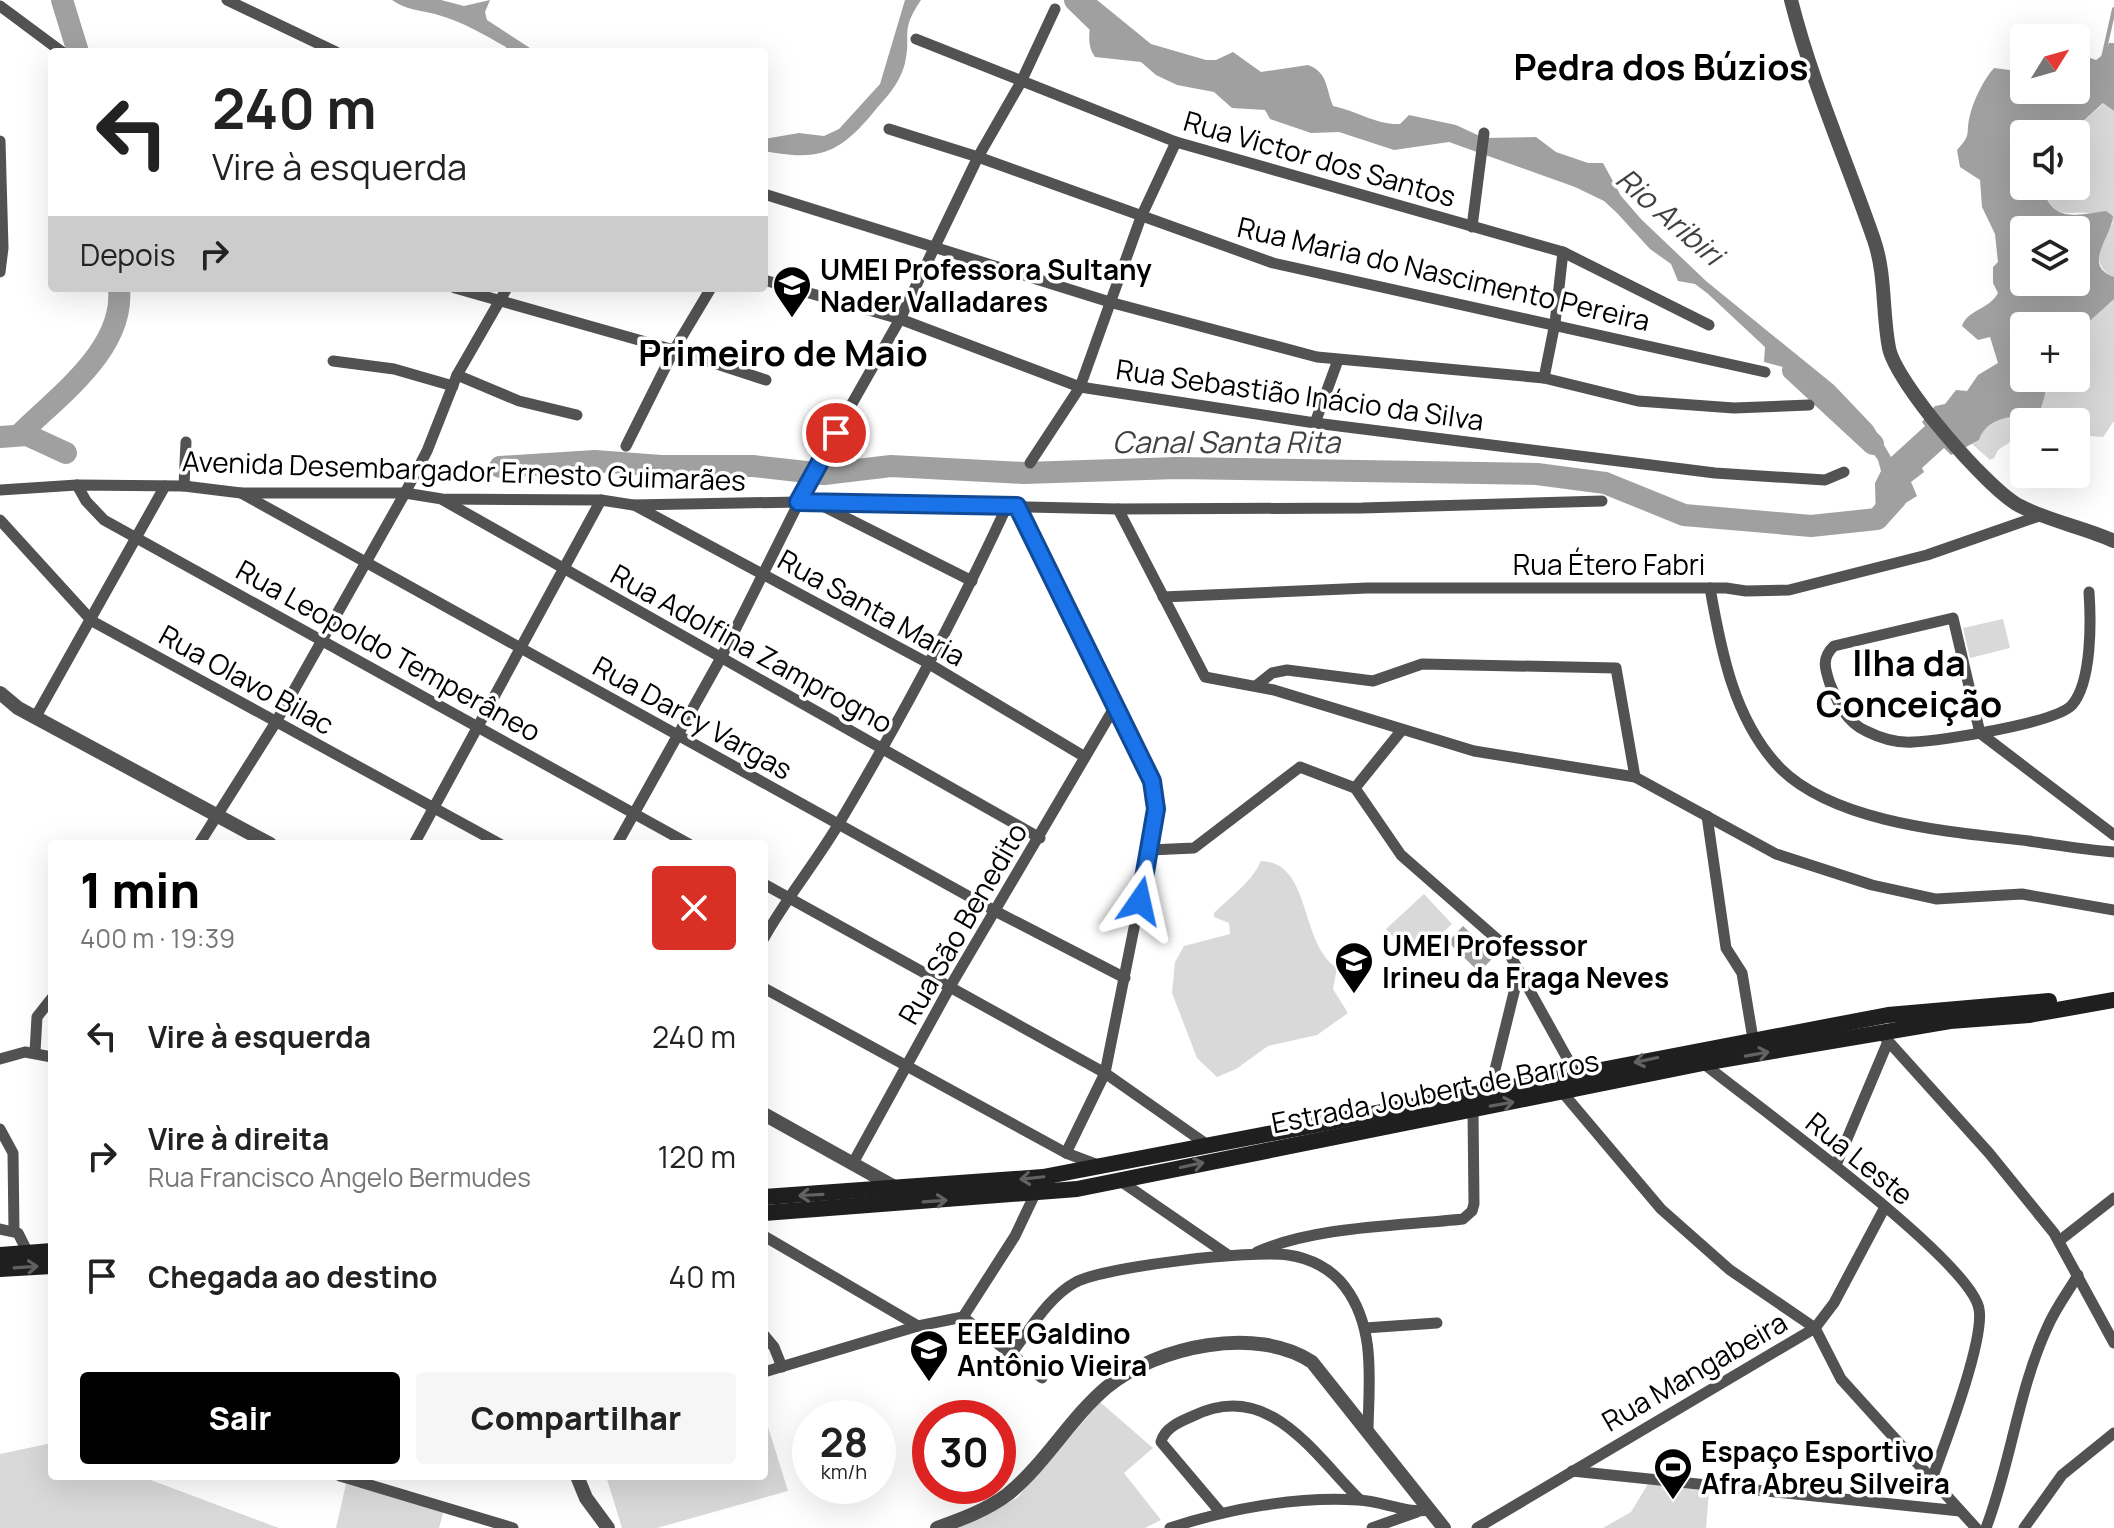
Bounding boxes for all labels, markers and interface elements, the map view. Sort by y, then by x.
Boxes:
north arrow [2010,24,2090,104]
map controls [2010,24,2090,488]
district label: Pedra dos Búzios [1514,42,1808,91]
text: 240 m [212,69,377,146]
icon: left [80,80,184,184]
street label: Rua Victor dos Santos [1180,101,1460,215]
button: sound [2010,120,2090,200]
text: Vire à esquerda [212,142,467,191]
water label: Rio Aribiri [1608,158,1735,276]
street label: Rua Maria do Nascimento Pereira [1234,207,1654,339]
button: layers [2010,216,2090,296]
icon: right [192,232,236,276]
text: Depois [80,234,176,275]
place label: UMEI Professora Sultany Nader Valladares [820,250,1152,320]
school or university icon: UMEI Professora Sultany Nader Valladares [771,264,813,319]
button: + [2010,312,2090,392]
district label: Primeiro de Maio [638,328,928,377]
street label: Rua Sebastião Inácio da Silva [1114,349,1486,439]
pin [802,399,870,467]
button: − [2010,408,2090,488]
icon: arrive [814,411,858,455]
water label: Canal Santa Rita [1112,421,1341,462]
street label: Avenida Desembargador Ernesto Guimarães [181,441,747,499]
street label: Rua Santa Maria [772,540,972,674]
street label: Rua Étero Fabri [1513,545,1705,583]
street label: Rua Leopoldo Temperâneo [230,550,548,750]
street label: Rua Adolfina Zamprogno [604,555,900,741]
street label: Rua Olavo Bilac [153,615,341,743]
district label: Ilha da Conceição [1816,638,2002,728]
street label: Rua Darcy Vargas [586,646,800,788]
street label: Rua São Benedito [889,815,1035,1031]
text: 1 min [80,857,200,922]
position arrow [1098,859,1182,943]
button: close [652,866,736,950]
text: 400 m · 19:39 [80,920,235,956]
place label: UMEI Professor Irineu da Fraga Neves [1382,926,1669,996]
school or university icon: UMEI Professor Irineu da Fraga Neves [1333,940,1375,995]
icon: left [80,1014,124,1058]
text: Vire à esquerda [148,1016,371,1057]
text: 240 m [652,1016,736,1057]
street label: Estrada Joubert de Barros [1268,1041,1602,1141]
one-way arrow [1744,1045,1770,1060]
one-way arrow [1634,1053,1659,1068]
one-way arrow [1489,1096,1515,1111]
street label: Rua Leste [1798,1103,1922,1213]
text: Vire à direita [148,1118,329,1159]
icon: right [80,1134,124,1178]
text: 120 m [657,1136,736,1177]
one-way arrow [1179,1157,1205,1172]
text: Rua Francisco Angelo Bermudes [148,1159,531,1195]
one-way arrow [1019,1170,1046,1185]
one-way arrow [798,1188,825,1203]
one-way arrow [921,1193,948,1208]
icon: arrive [80,1254,124,1298]
text: Chegada ao destino [148,1256,438,1297]
text: 40 m [669,1256,736,1297]
one-way arrow [12,1260,39,1275]
street label: Rua Mangabeira [1594,1303,1794,1439]
place label: EEEF Galdino Antônio Vieira [957,1314,1147,1384]
school or university icon: EEEF Galdino Antônio Vieira [908,1328,950,1383]
button: Sair [80,1372,400,1464]
button: Compartilhar [416,1372,736,1464]
speed limit sign: 30 [912,1400,1016,1504]
text: 28 [820,1414,868,1469]
place label: Espaço Esportivo Afra Abreu Silveira [1701,1432,1950,1502]
sports icon: Espaço Esportivo Afra Abreu Silveira [1652,1446,1694,1501]
text: km/h [821,1458,867,1485]

